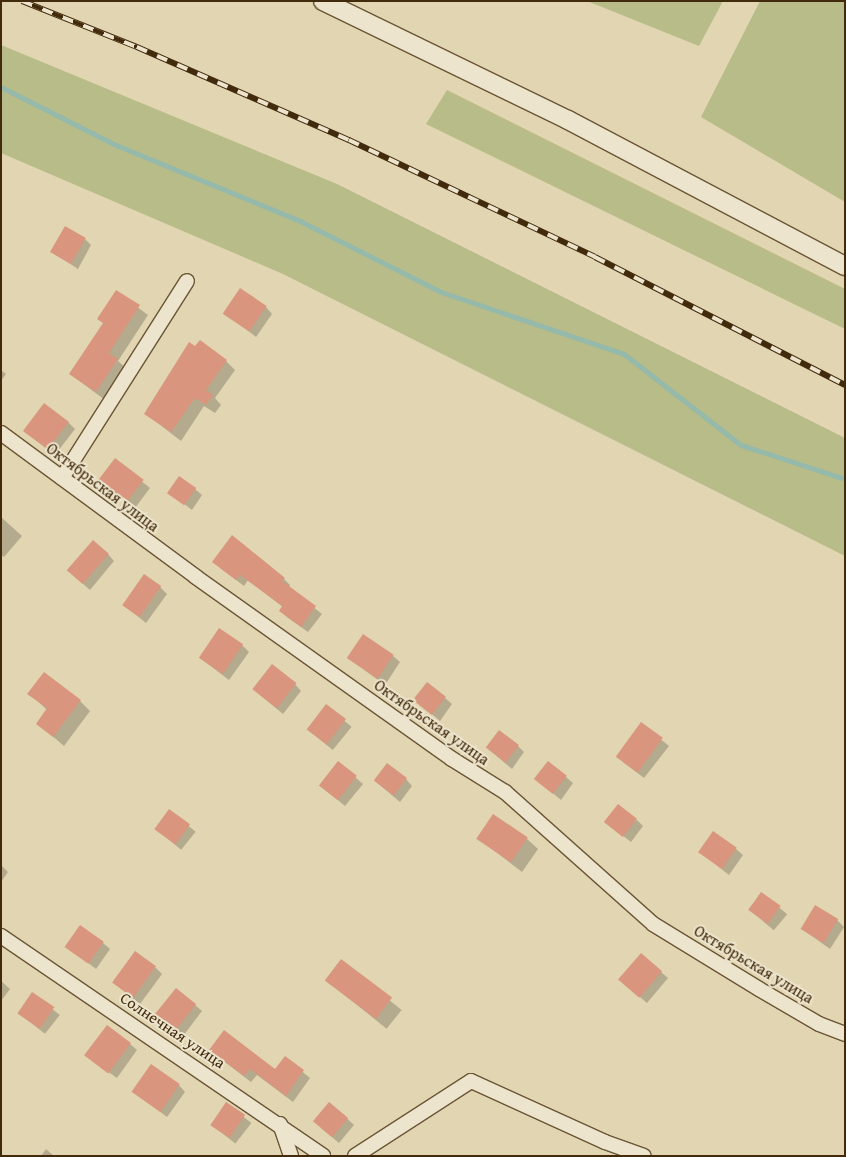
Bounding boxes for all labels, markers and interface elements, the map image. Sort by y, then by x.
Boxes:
street label: Октябрьская улица [43,438,163,536]
street label: Октябрьская улица [371,675,493,769]
street label: Октябрьская улица [691,921,817,1007]
street label: Солнечная улица [117,988,229,1072]

